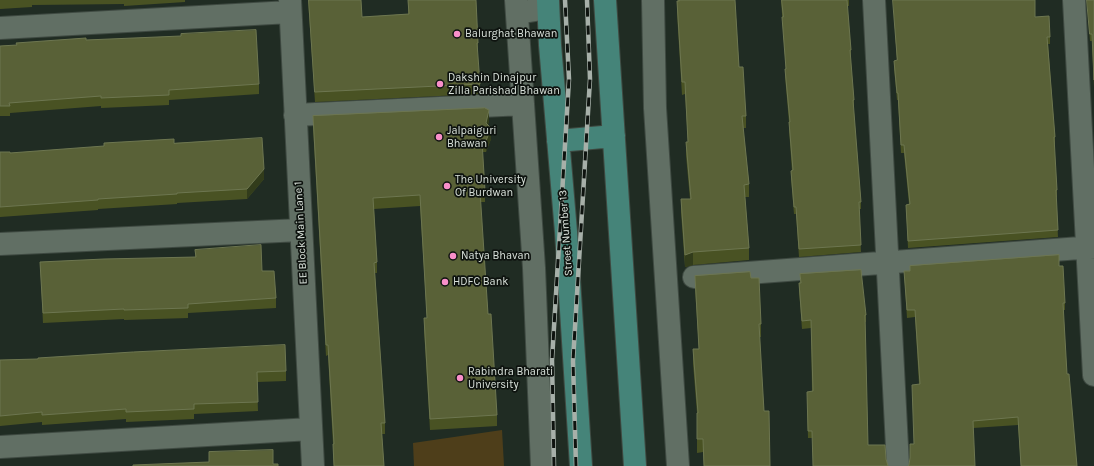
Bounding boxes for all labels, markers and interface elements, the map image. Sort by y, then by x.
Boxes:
place label: Balurghat Bhawan [465,27,557,41]
marker: Balurghat Bhawan [452,29,462,39]
place label: Dakshin Dinajpur Zilla Parishad Bhawan [448,71,560,97]
marker: Dakshin Dinajpur Zilla Parishad Bhawan [435,79,445,89]
place label: Jalpaiguri Bhawan [447,124,496,150]
marker: Jalpaiguri Bhawan [434,132,444,142]
place label: The University Of Burdwan [455,173,526,199]
street label: EE Block Main Lane 1 [292,181,310,285]
marker: The University Of Burdwan [442,181,452,191]
street label: Street Number 13 [556,190,576,276]
place label: Natya Bhavan [461,249,530,263]
marker: Natya Bhavan [448,251,458,261]
place label: HDFC Bank [453,275,508,289]
marker: HDFC Bank [440,277,450,287]
place label: Rabindra Bharati University [468,365,553,391]
marker: Rabindra Bharati University [455,373,465,383]

